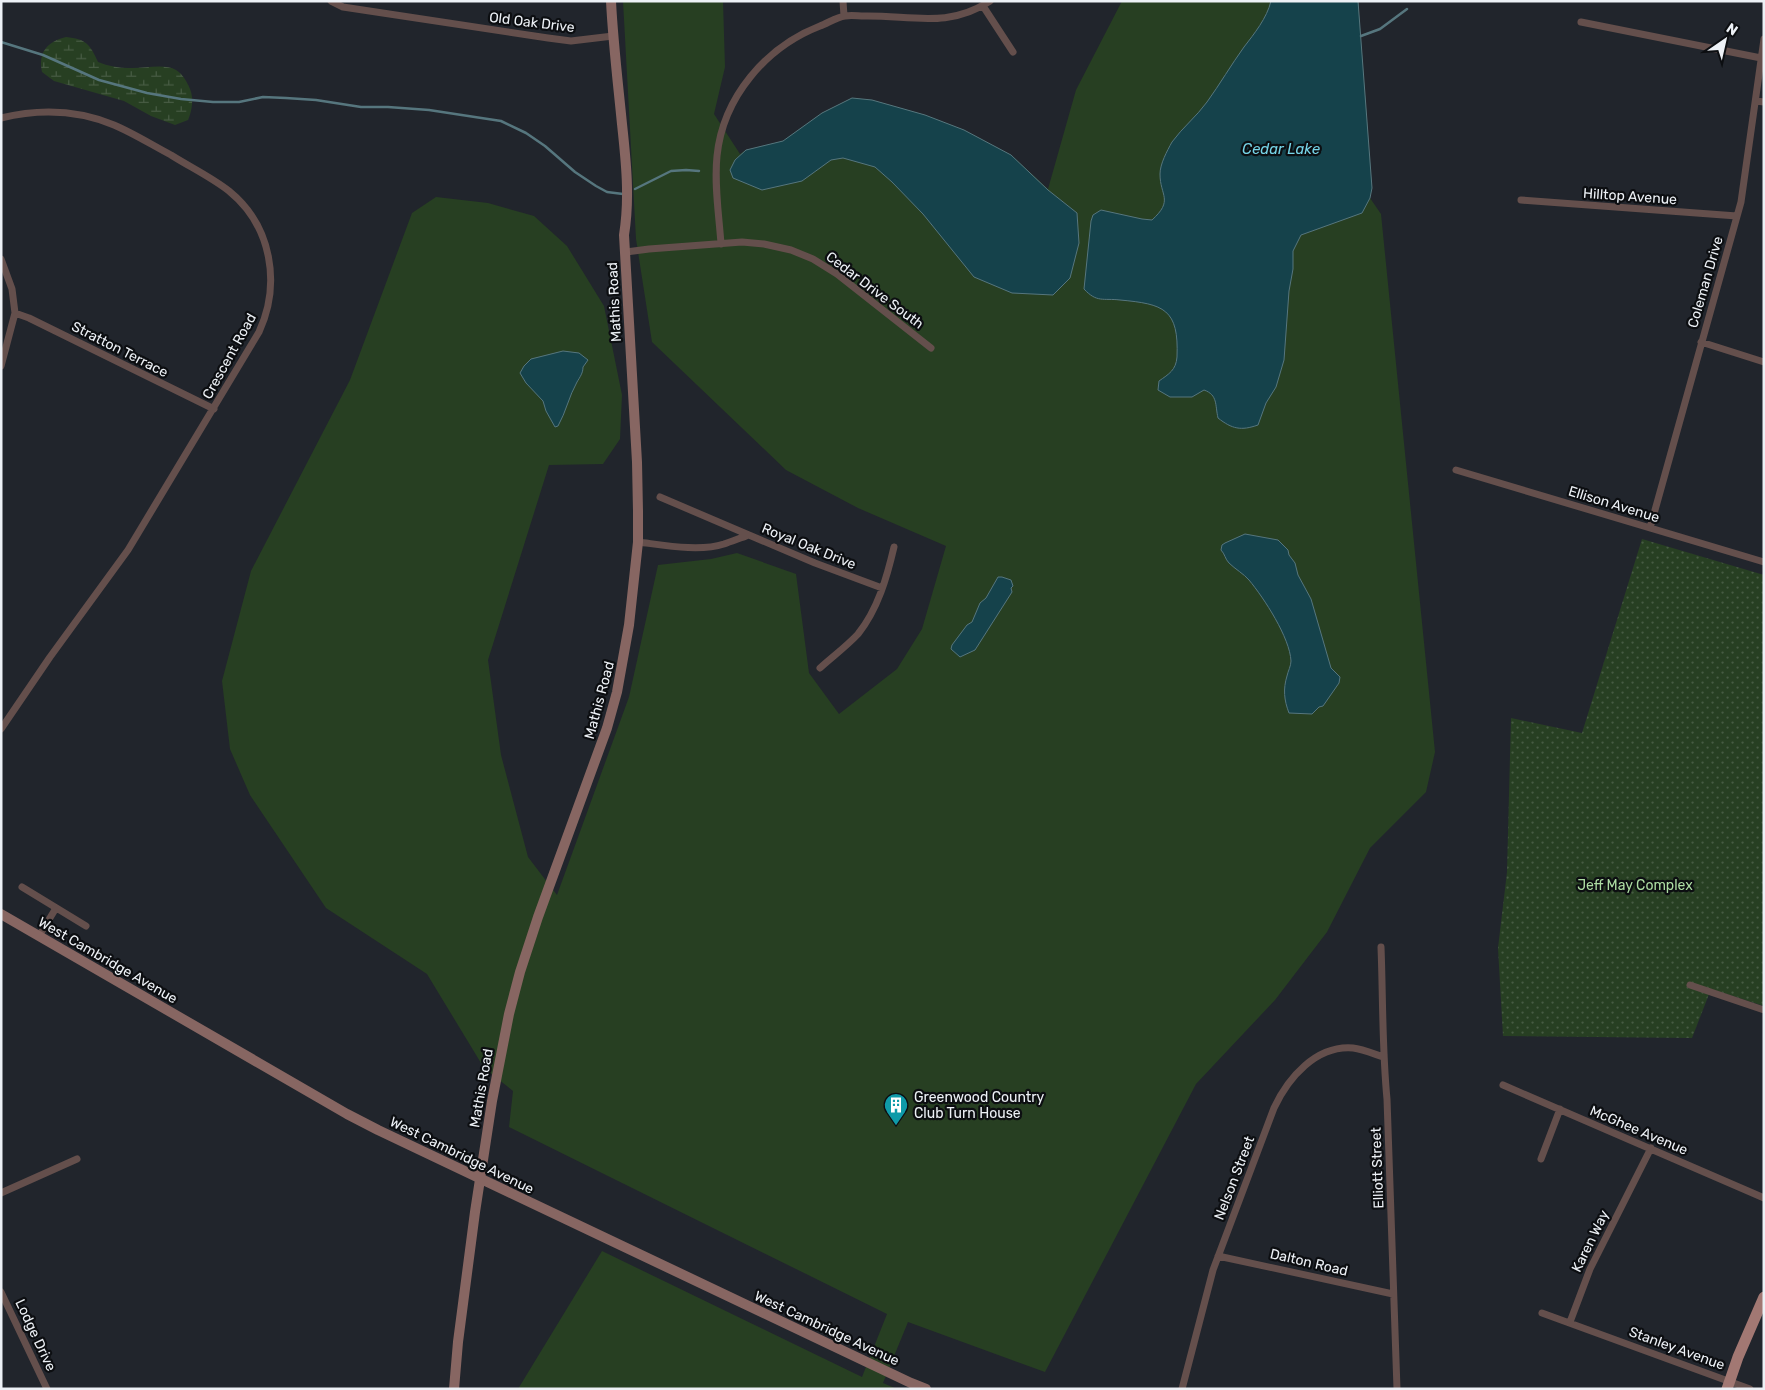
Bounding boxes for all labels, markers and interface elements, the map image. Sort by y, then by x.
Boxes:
street label: Old Oak Drive [488,9,576,36]
north arrow [1700,15,1750,65]
text: N [1723,20,1741,40]
water label: Cedar Lake [1242,140,1321,158]
street label: Hilltop Avenue [1582,185,1678,208]
street label: Coleman Drive [1684,234,1727,330]
street label: Cedar Drive South [822,248,927,333]
street label: Mathis Road [604,262,625,342]
street label: Crescent Road [199,310,260,402]
street label: Stratton Terrace [69,318,171,381]
street label: Ellison Avenue [1566,483,1662,526]
street label: Royal Oak Drive [759,520,859,573]
street label: Mathis Road [581,659,618,741]
park label: Jeff May Complex [1577,877,1693,894]
street label: West Cambridge Avenue [35,914,181,1007]
street label: Mathis Road [466,1047,497,1129]
place label: Greenwood Country Club Turn House [914,1089,1045,1122]
building icon: Greenwood Country Club Turn House [883,1092,909,1126]
street label: McGhee Avenue [1587,1102,1690,1159]
street label: West Cambridge Avenue [387,1113,537,1198]
street label: Elliott Street [1368,1126,1387,1209]
street label: Nelson Street [1211,1133,1258,1223]
street label: Karen Way [1568,1207,1613,1275]
street label: Dalton Road [1268,1245,1349,1280]
street label: West Cambridge Avenue [752,1287,902,1370]
street label: Lodge Drive [11,1297,60,1374]
street label: Stanley Avenue [1627,1323,1727,1374]

